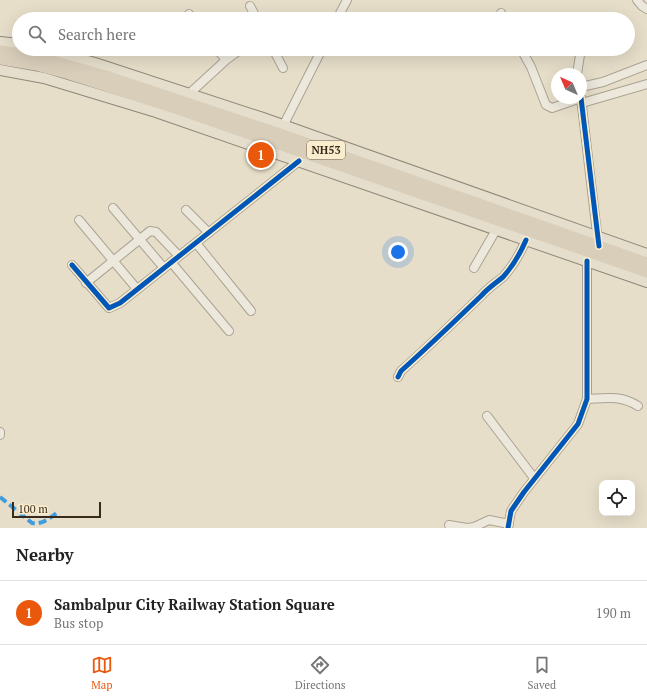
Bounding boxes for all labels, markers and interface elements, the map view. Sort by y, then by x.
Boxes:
search box [12,12,635,56]
icon: search [26,23,48,45]
text: Search here [58,24,136,44]
north arrow [551,68,587,104]
pin: 1 [248,140,274,170]
road number: NH53 [307,141,345,159]
your location [388,242,408,262]
map controls [599,480,635,516]
button: locate [599,480,635,516]
scale bar [12,500,101,519]
text: 100 m [18,502,48,516]
text: Nearby [16,543,74,566]
text: Sambalpur City Railway Station Square [54,594,335,614]
text: 1 [25,604,33,622]
text: 190 m [596,604,631,622]
text: Bus stop [54,614,103,632]
tab: Map [91,654,113,692]
tab: Directions [295,654,346,692]
tab: Saved [528,654,556,692]

